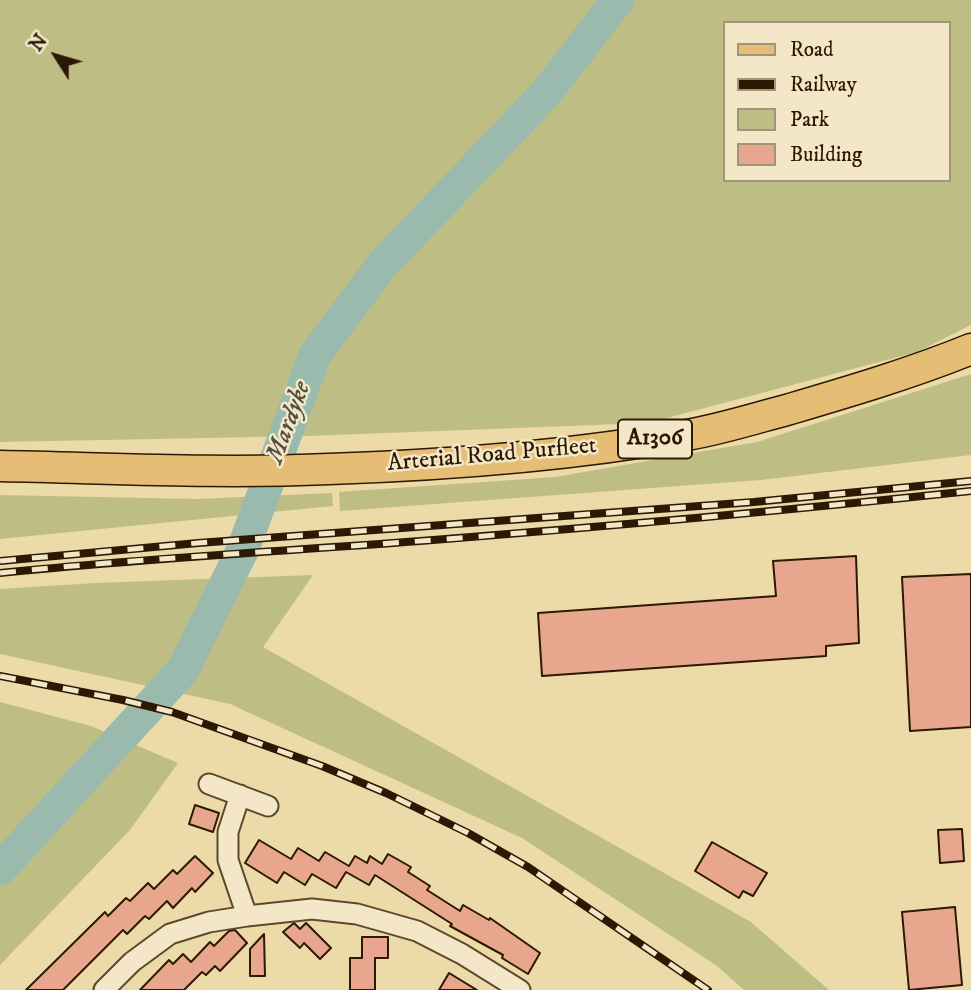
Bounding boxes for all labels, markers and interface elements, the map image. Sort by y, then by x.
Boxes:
north arrow [21,21,91,91]
legend [722,21,950,182]
text: N [25,30,53,56]
text: Road [790,37,834,63]
text: Railway [790,72,857,98]
text: Park [790,107,829,133]
text: Building [790,142,862,168]
water label: Mardyke [261,378,319,468]
road number: A1306 [618,420,692,458]
street label: Arterial Road Purfleet [386,433,598,479]

